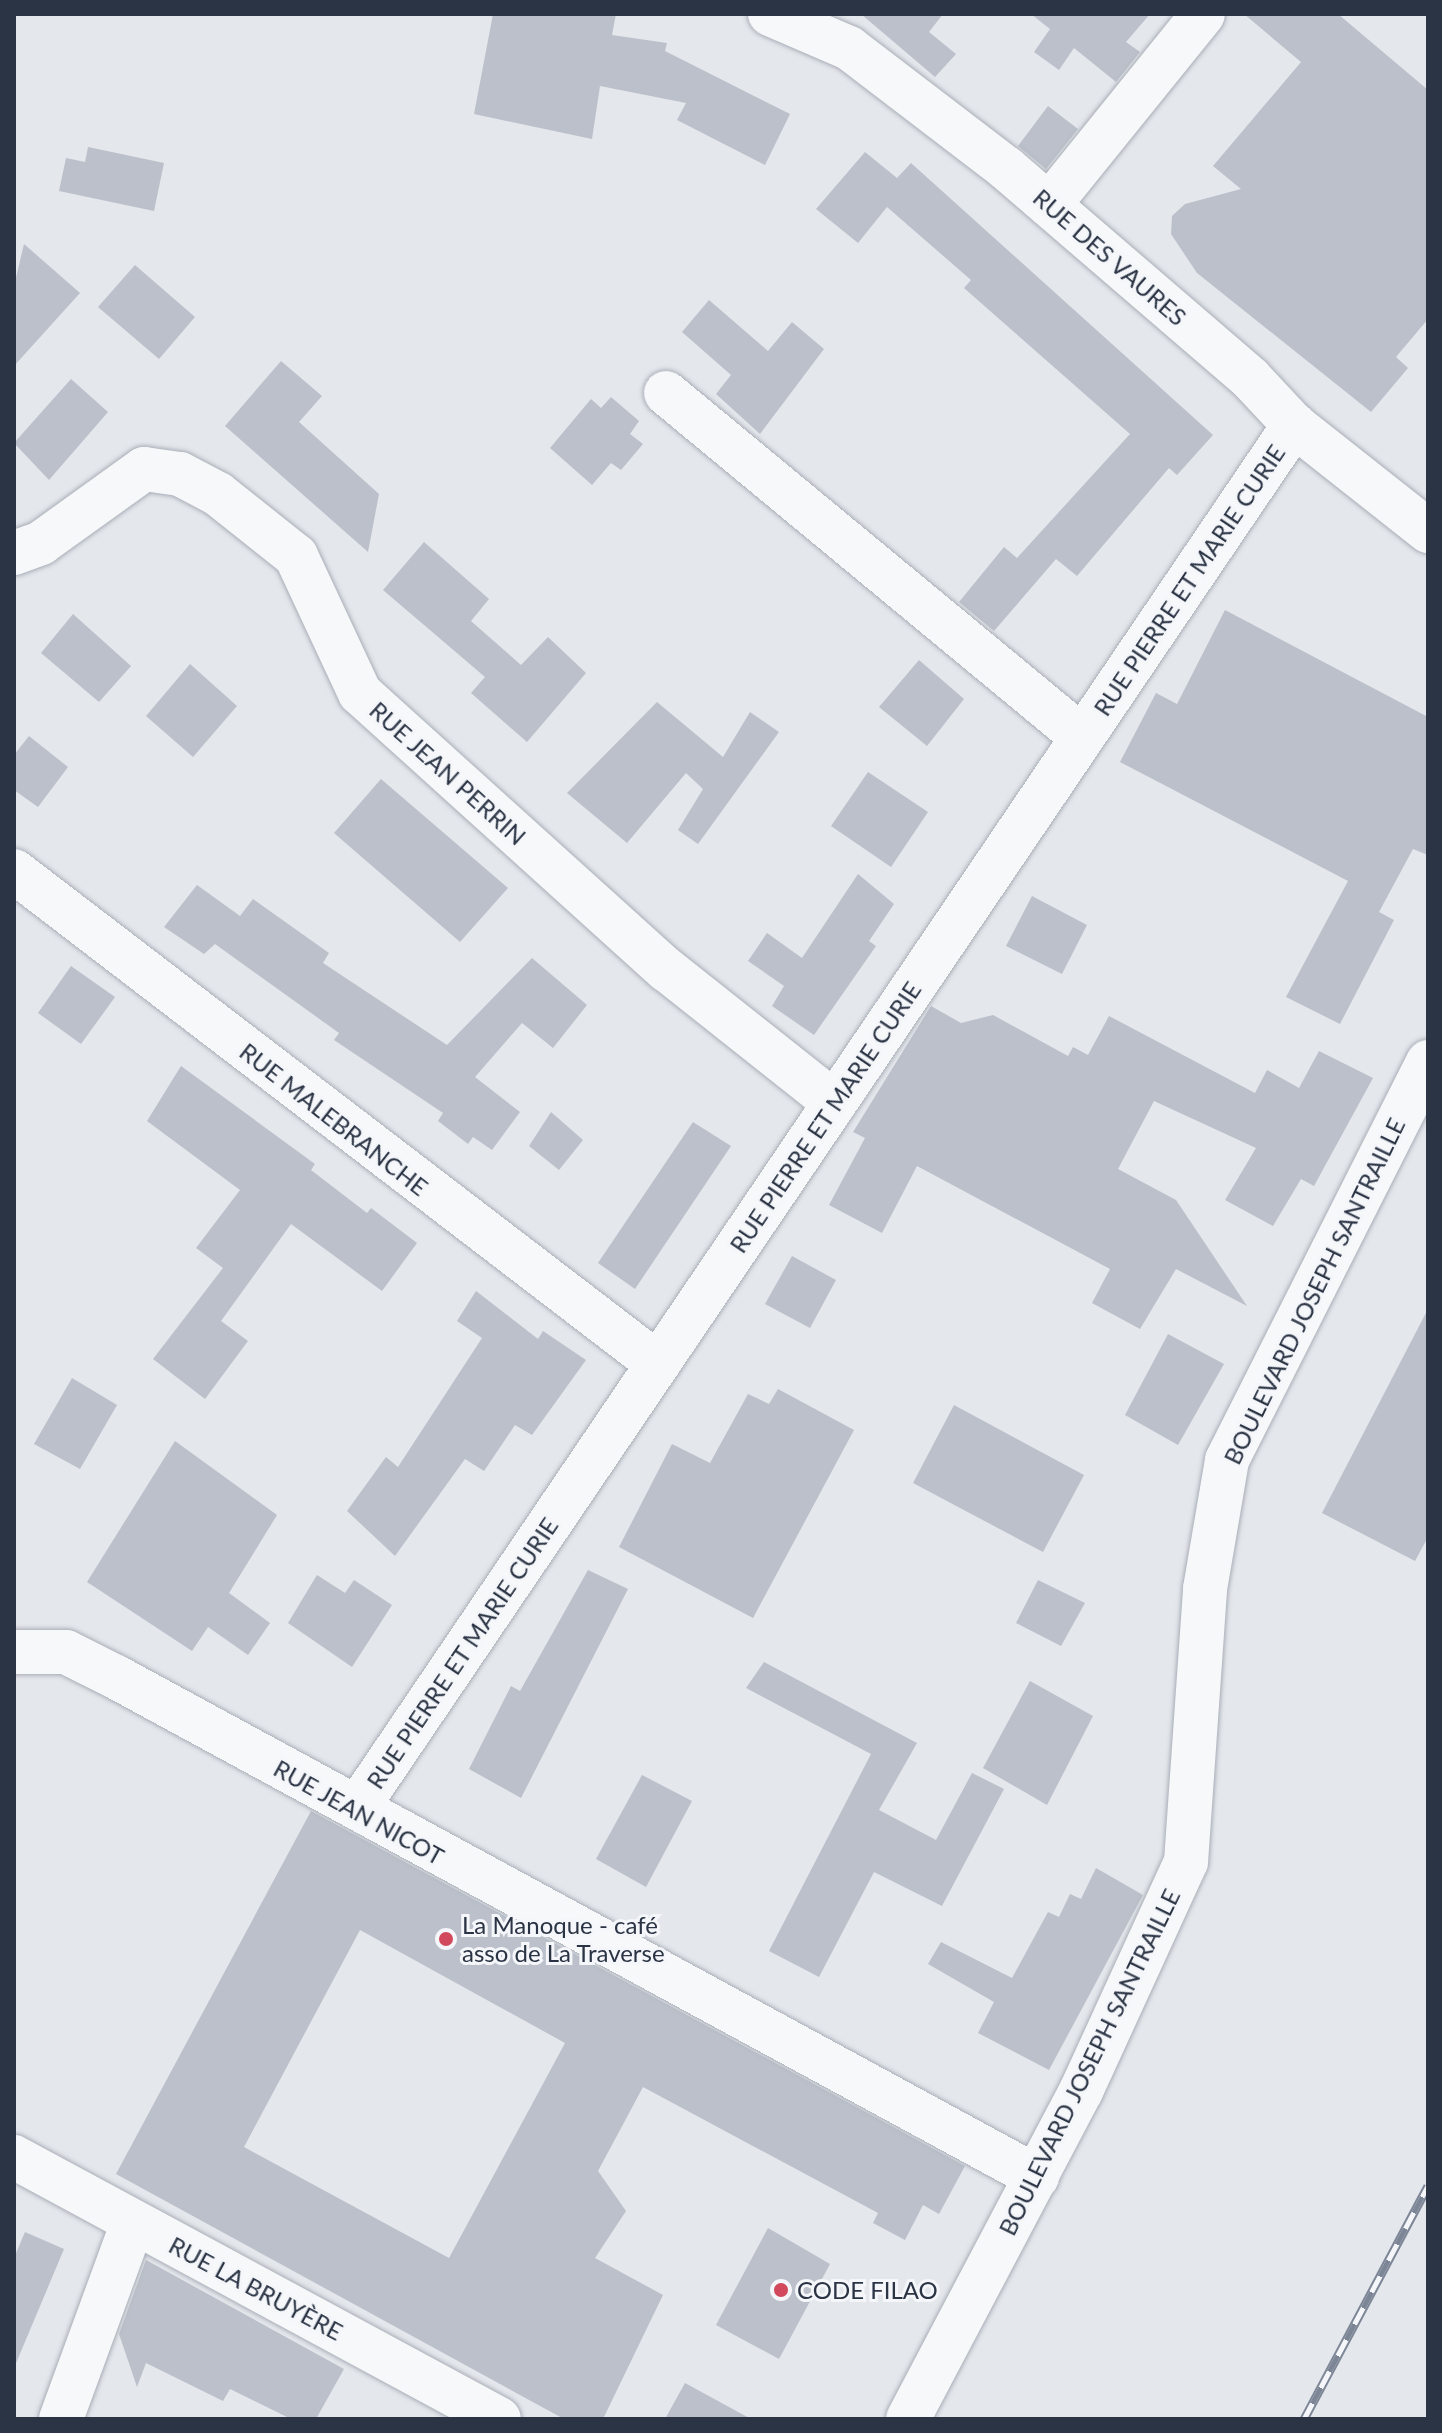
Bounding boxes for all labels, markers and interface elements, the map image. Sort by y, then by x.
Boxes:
street label: RUE DES VAURES [1027,182,1193,332]
street label: RUE PIERRE ET MARIE CURIE [1087,439,1291,721]
street label: RUE JEAN PERRIN [364,695,532,851]
street label: RUE PIERRE ET MARIE CURIE [723,976,927,1258]
street label: RUE MALEBRANCHE [234,1037,434,1201]
street label: BOULEVARD JOSEPH SANTRAILLE [1217,1113,1411,1469]
street label: RUE PIERRE ET MARIE CURIE [360,1512,564,1794]
street label: RUE JEAN NICOT [269,1753,449,1871]
street label: BOULEVARD JOSEPH SANTRAILLE [992,1884,1186,2240]
place label: La Manoque - café asso de La Traverse [462,1911,665,1967]
marker: La Manoque - café asso de La Traverse [437,1930,455,1948]
street label: RUE LA BRUYÈRE [164,2230,348,2346]
place label: CODE FILAO [797,2276,938,2304]
marker: CODE FILAO [772,2281,790,2299]

